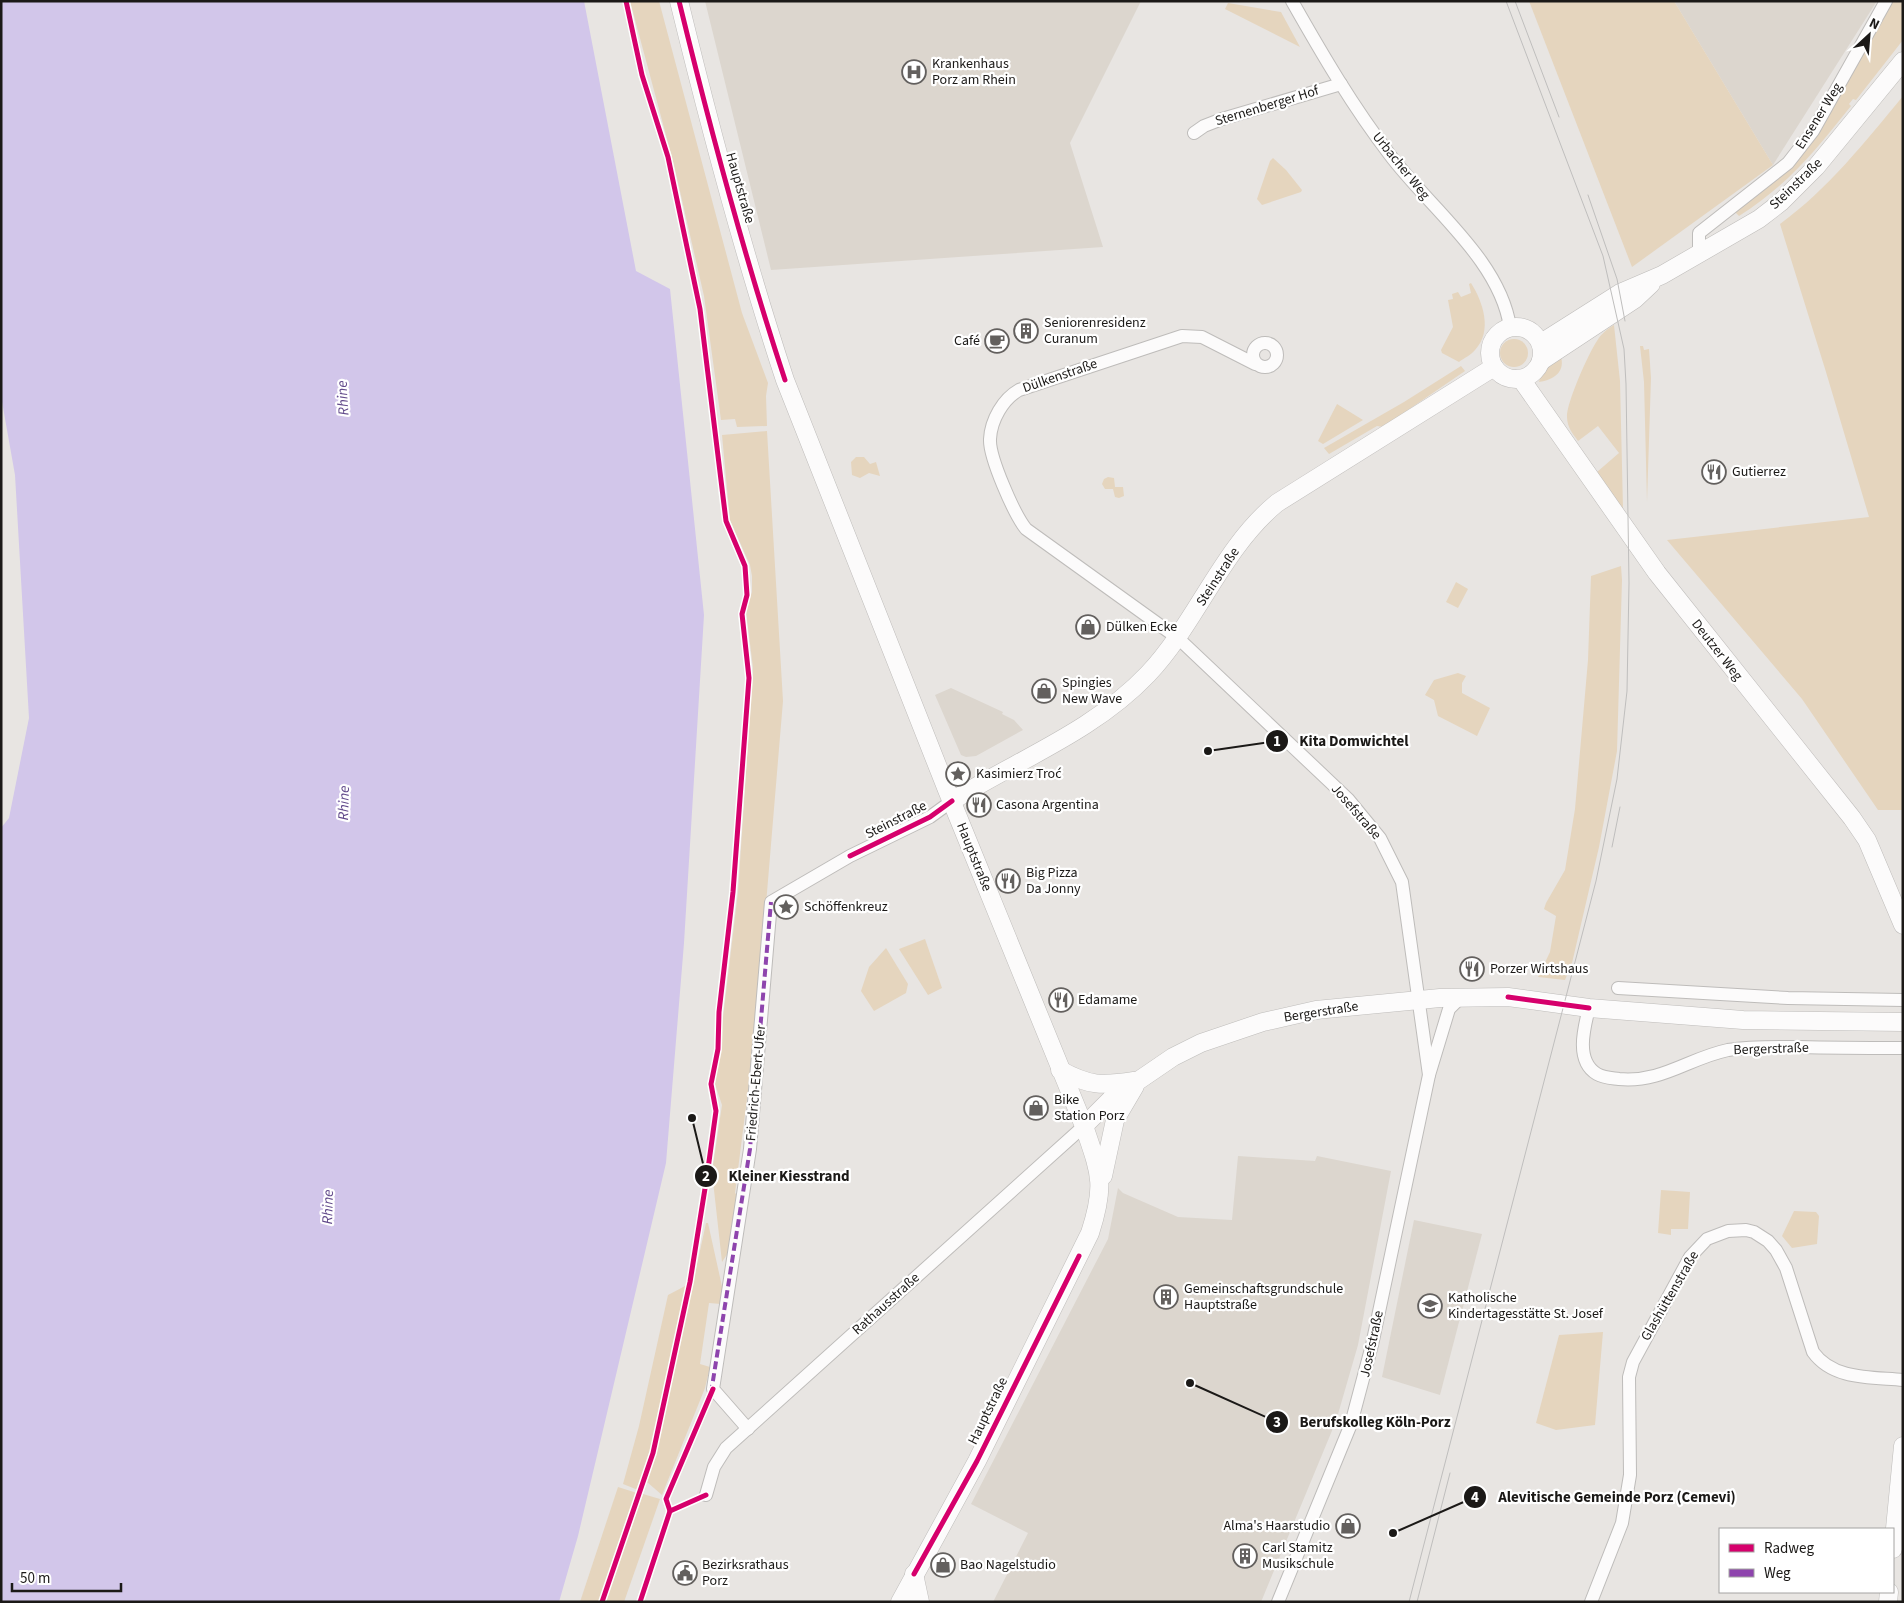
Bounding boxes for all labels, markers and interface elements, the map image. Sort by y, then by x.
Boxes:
north arrow [1844,10,1894,60]
text: N [1866,13,1883,35]
place label: Krankenhaus Porz am Rhein [932,54,1016,90]
hospital icon: Krankenhaus Porz am Rhein [901,59,927,85]
street label: Ensener Weg [1791,79,1847,153]
street label: Sternenberger Hof [1213,80,1322,131]
street label: Urbacher Weg [1367,128,1435,204]
street label: Hauptstraße [720,150,760,226]
street label: Steinstraße [1765,154,1827,214]
place label: Seniorenresidenz Curanum [1044,313,1146,349]
building icon: Seniorenresidenz Curanum [1013,318,1039,344]
cafe icon: Café [984,328,1010,354]
place label: Café [954,331,980,351]
street label: Dülkenstraße [1020,354,1100,398]
water label: Rhine [332,380,354,416]
restaurant icon: Gutierrez [1701,459,1727,485]
place label: Gutierrez [1732,462,1786,482]
street label: Steinstraße [1191,544,1245,610]
shop icon: Dülken Ecke [1075,614,1101,640]
street label: Deutzer Weg [1687,615,1747,685]
place label: Dülken Ecke [1106,617,1177,637]
place label: Spingies New Wave [1062,673,1122,709]
shop icon: Spingies New Wave [1031,678,1057,704]
callout: Kita Domwichtel [1264,726,1419,756]
text: 1 [1273,731,1281,752]
text: Kita Domwichtel [1299,731,1409,752]
place icon: Kasimierz Troć [945,761,971,787]
place label: Kasimierz Troć [976,764,1062,784]
street label: Josefstraße [1326,780,1386,844]
water label: Rhine [333,785,355,821]
restaurant icon: Casona Argentina [966,792,992,818]
place label: Casona Argentina [996,795,1099,815]
street label: Steinstraße [862,796,930,844]
street label: Hauptstraße [951,819,997,895]
place label: Big Pizza Da Jonny [1026,863,1081,899]
restaurant icon: Big Pizza Da Jonny [995,868,1021,894]
place icon: Schöffenkreuz [773,894,799,920]
place label: Schöffenkreuz [804,897,888,917]
restaurant icon: Porzer Wirtshaus [1459,956,1485,982]
place label: Porzer Wirtshaus [1490,959,1588,979]
restaurant icon: Edamame [1048,987,1074,1013]
place label: Edamame [1078,990,1137,1010]
street label: Bergerstraße [1282,996,1360,1028]
street label: Friedrich-Ebert-Ufer [741,1024,771,1142]
street label: Bergerstraße [1733,1038,1809,1060]
place label: Bike Station Porz [1054,1090,1125,1126]
shop icon: Bike Station Porz [1023,1095,1049,1121]
callout: Kleiner Kiesstrand [693,1161,860,1191]
text: 2 [702,1166,710,1187]
text: Kleiner Kiesstrand [728,1166,850,1187]
water label: Rhine [317,1189,339,1225]
street label: Glashüttenstraße [1636,1247,1704,1345]
street label: Rathausstraße [848,1268,924,1340]
place label: Gemeinschaftsgrundschule Hauptstraße [1184,1279,1343,1315]
building icon: Gemeinschaftsgrundschule Hauptstraße [1153,1284,1179,1310]
place label: Katholische Kindertagesstätte St. Josef [1448,1288,1604,1324]
school or university icon: Katholische Kindertagesstätte St. Josef [1417,1293,1443,1319]
street label: Josefstraße [1355,1309,1389,1379]
street label: Hauptstraße [963,1374,1013,1448]
callout: Berufskolleg Köln-Porz [1264,1407,1461,1437]
text: 3 [1273,1412,1281,1433]
text: Berufskolleg Köln-Porz [1299,1412,1451,1433]
callout: Alevitische Gemeinde Porz (Cemevi) [1463,1482,1745,1512]
text: 4 [1471,1487,1479,1508]
text: Alevitische Gemeinde Porz (Cemevi) [1497,1487,1736,1508]
shop icon: Alma's Haarstudio [1335,1513,1361,1539]
place label: Alma's Haarstudio [1224,1516,1330,1536]
legend [1719,1528,1894,1593]
place label: Carl Stamitz Musikschule [1262,1538,1334,1574]
text: Radweg [1764,1538,1814,1559]
building icon: Carl Stamitz Musikschule [1232,1543,1258,1569]
shop icon: Bao Nagelstudio [930,1552,956,1578]
place label: Bezirksrathaus Porz [702,1555,789,1591]
place label: Bao Nagelstudio [960,1555,1056,1575]
scale bar [12,1560,121,1592]
public building icon: Bezirksrathaus Porz [672,1560,698,1586]
text: Weg [1764,1563,1791,1584]
text: 50 m [20,1568,50,1589]

